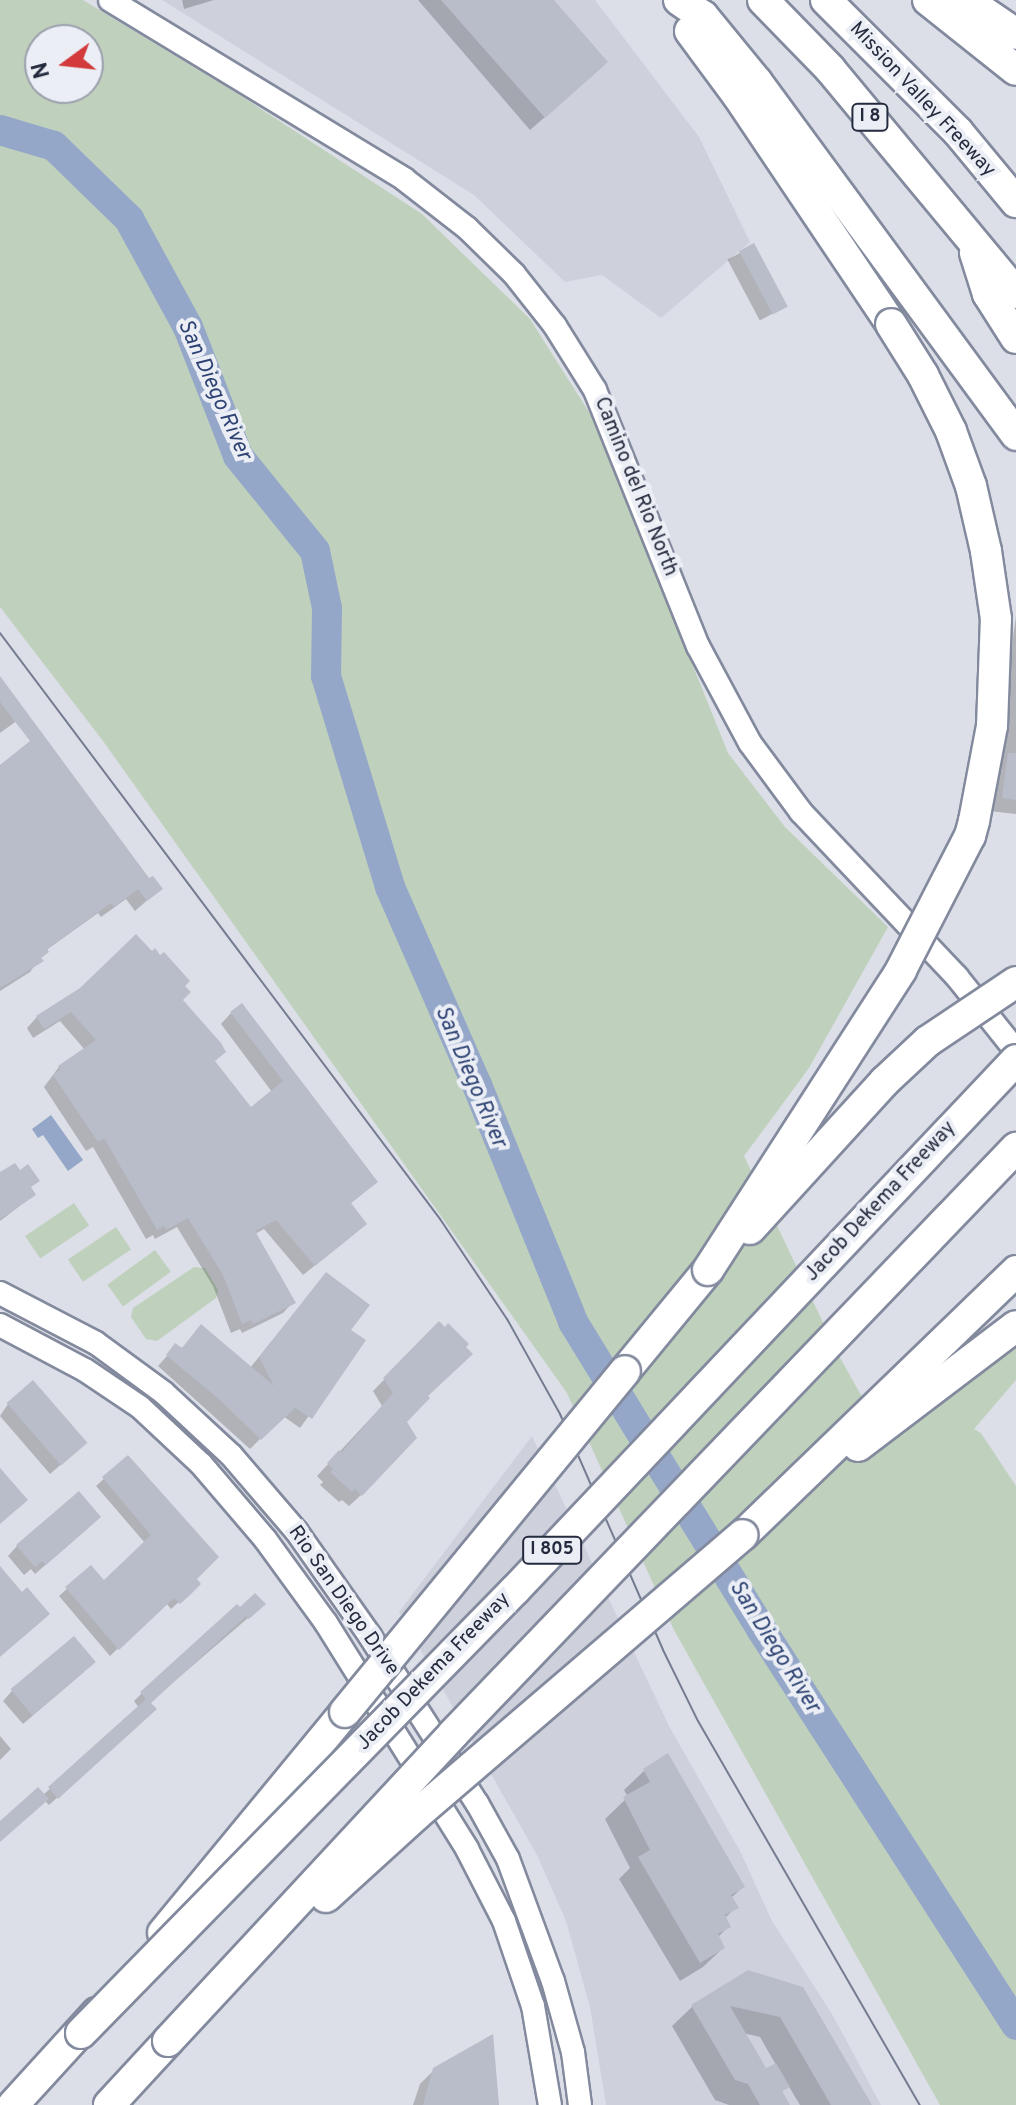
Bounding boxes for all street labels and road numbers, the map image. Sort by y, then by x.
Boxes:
street label: Mission Valley Freeway [844,17,1000,183]
road number: I 8 [850,103,890,131]
street label: Camino del Rio North [588,394,682,580]
street label: Jacob Dekema Freeway [801,1117,961,1287]
street label: Rio San Diego Drive [282,1522,404,1680]
road number: I 805 [522,1536,582,1564]
street label: Jacob Dekema Freeway [352,1588,516,1756]

